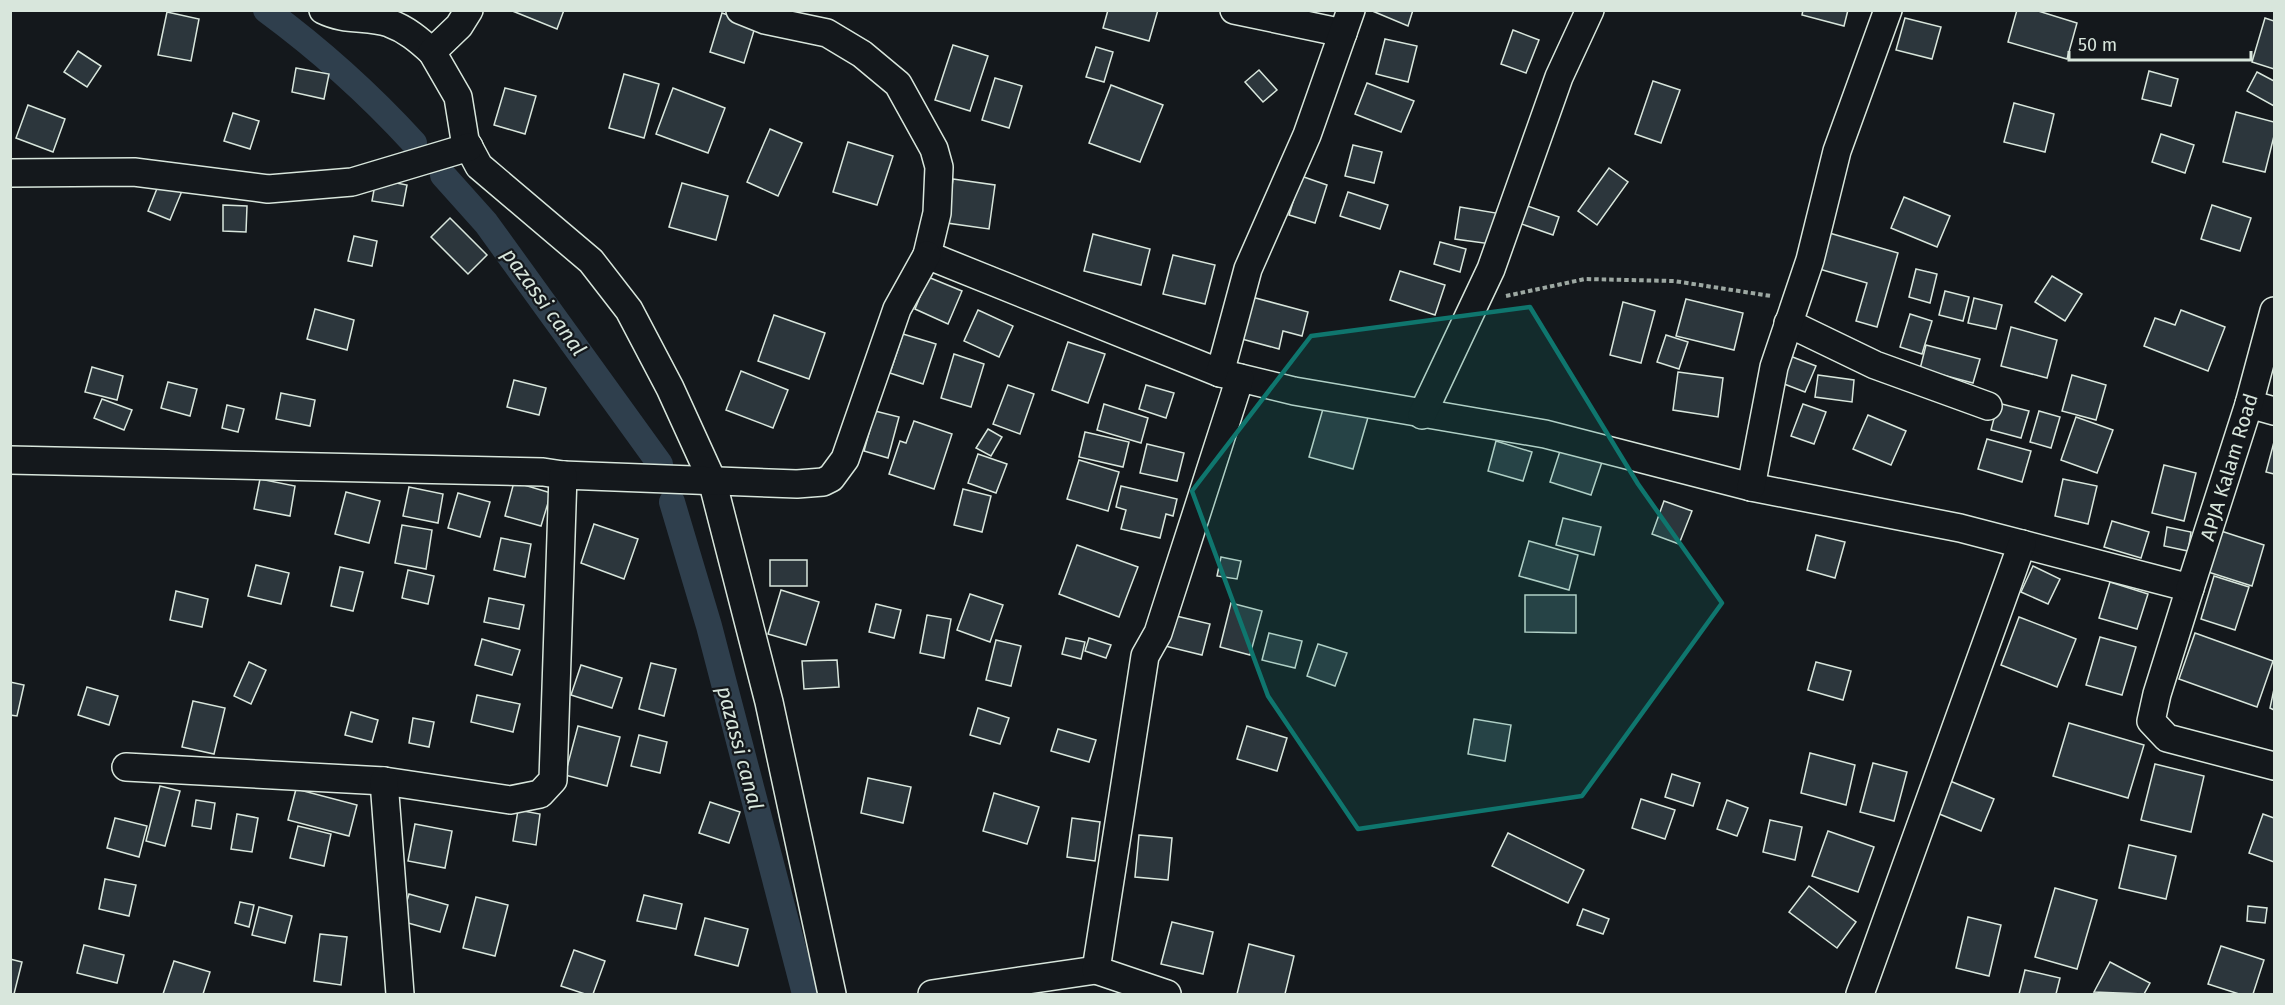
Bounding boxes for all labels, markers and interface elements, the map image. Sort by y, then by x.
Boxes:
scale bar [2069,24,2250,62]
text: 50 m [2078,34,2117,56]
water label: pazassi canal [496,243,592,361]
street label: APJA Kalam Road [2195,390,2263,544]
water label: pazassi canal [711,683,769,813]

